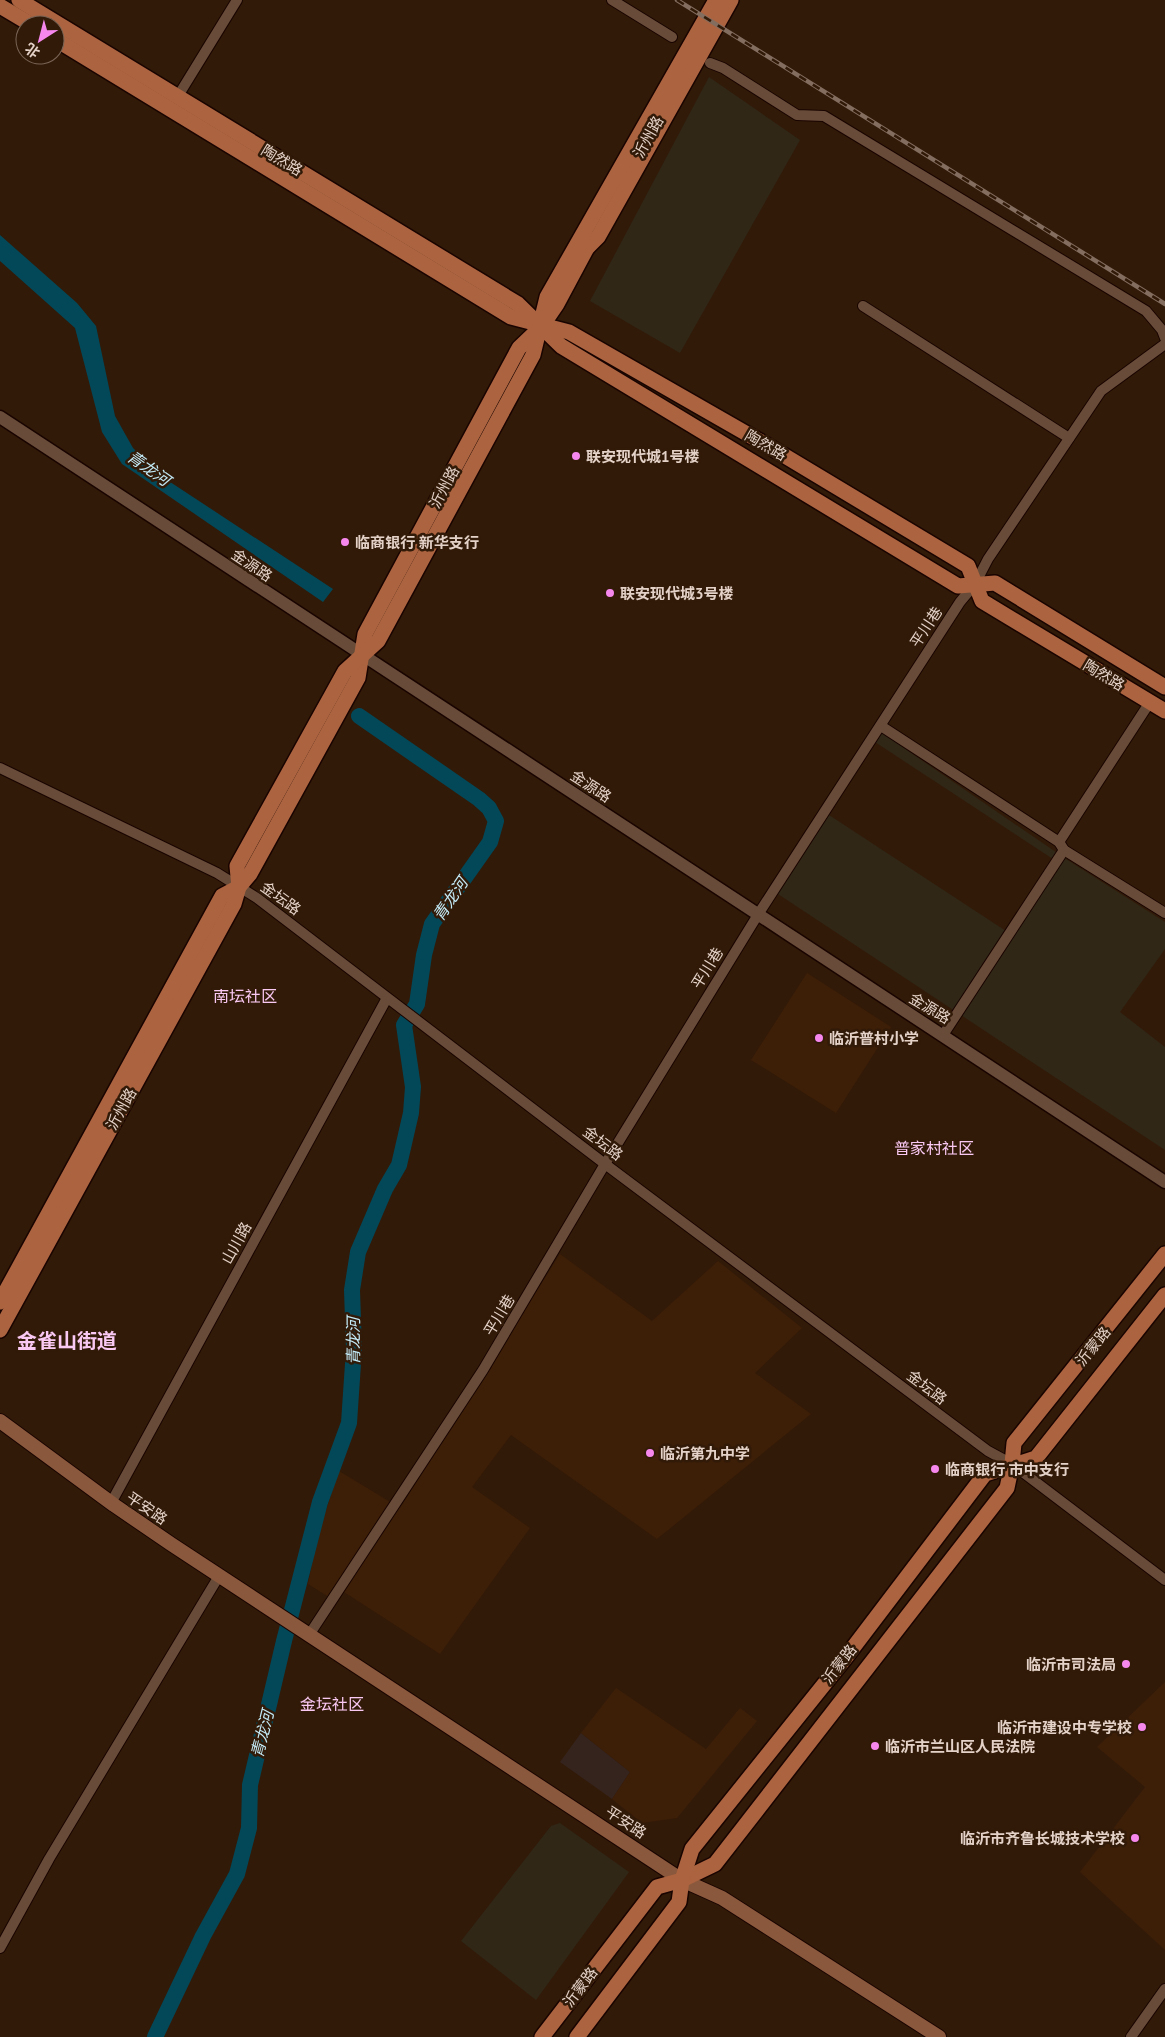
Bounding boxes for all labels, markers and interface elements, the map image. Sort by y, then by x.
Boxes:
north arrow [15,15,65,65]
text: 北 [21,39,43,62]
street label: 沂州路 [629,113,667,161]
street label: 陶然路 [258,140,306,180]
street label: 陶然路 [742,426,790,464]
water label: 青龙河 [124,446,177,492]
place label: 联安现代城1号楼 [586,447,700,466]
marker: 联安现代城1号楼 [570,450,582,462]
street label: 沂州路 [425,463,463,511]
place label: 临商银行 新华支行 [355,533,479,552]
marker: 临商银行 新华支行 [339,536,351,548]
street label: 金源路 [228,545,276,585]
place label: 联安现代城3号楼 [620,584,734,603]
marker: 联安现代城3号楼 [604,587,616,599]
street label: 平川巷 [906,603,946,651]
street label: 陶然路 [1080,655,1128,695]
street label: 金源路 [567,766,615,806]
water label: 青龙河 [428,871,473,924]
street label: 金坛路 [257,877,305,919]
street label: 平川巷 [687,944,727,992]
district label: 南坛社区 [213,986,277,1006]
street label: 金源路 [906,988,954,1028]
place label: 临沂普村小学 [829,1029,919,1048]
marker: 临沂普村小学 [813,1032,825,1044]
street label: 沂州路 [102,1085,140,1133]
street label: 金坛路 [579,1122,627,1164]
district label: 普家村社区 [894,1138,974,1158]
street label: 山川路 [217,1219,255,1267]
street label: 平川巷 [479,1291,519,1339]
water label: 青龙河 [343,1314,363,1365]
street label: 沂蒙路 [1071,1323,1115,1369]
district label: 金雀山街道 [17,1328,117,1354]
street label: 金坛路 [903,1366,951,1408]
place label: 临沂第九中学 [660,1444,750,1463]
marker: 临沂第九中学 [644,1447,656,1459]
place label: 临商银行 市中支行 [945,1460,1069,1479]
marker: 临商银行 市中支行 [929,1463,941,1475]
street label: 平安路 [123,1488,171,1528]
street label: 沂蒙路 [818,1640,860,1688]
place label: 临沂市司法局 [1026,1655,1116,1674]
marker: 临沂市司法局 [1120,1658,1132,1670]
district label: 金坛社区 [300,1694,364,1714]
water label: 青龙河 [246,1705,278,1760]
place label: 临沂市建设中专学校 [997,1718,1132,1737]
marker: 临沂市建设中专学校 [1136,1721,1148,1733]
place label: 临沂市兰山区人民法院 [885,1737,1035,1756]
marker: 临沂市兰山区人民法院 [869,1740,881,1752]
street label: 平安路 [602,1802,650,1842]
place label: 临沂市齐鲁长城技术学校 [960,1829,1125,1848]
marker: 临沂市齐鲁长城技术学校 [1129,1832,1141,1844]
street label: 沂蒙路 [559,1963,601,2011]

